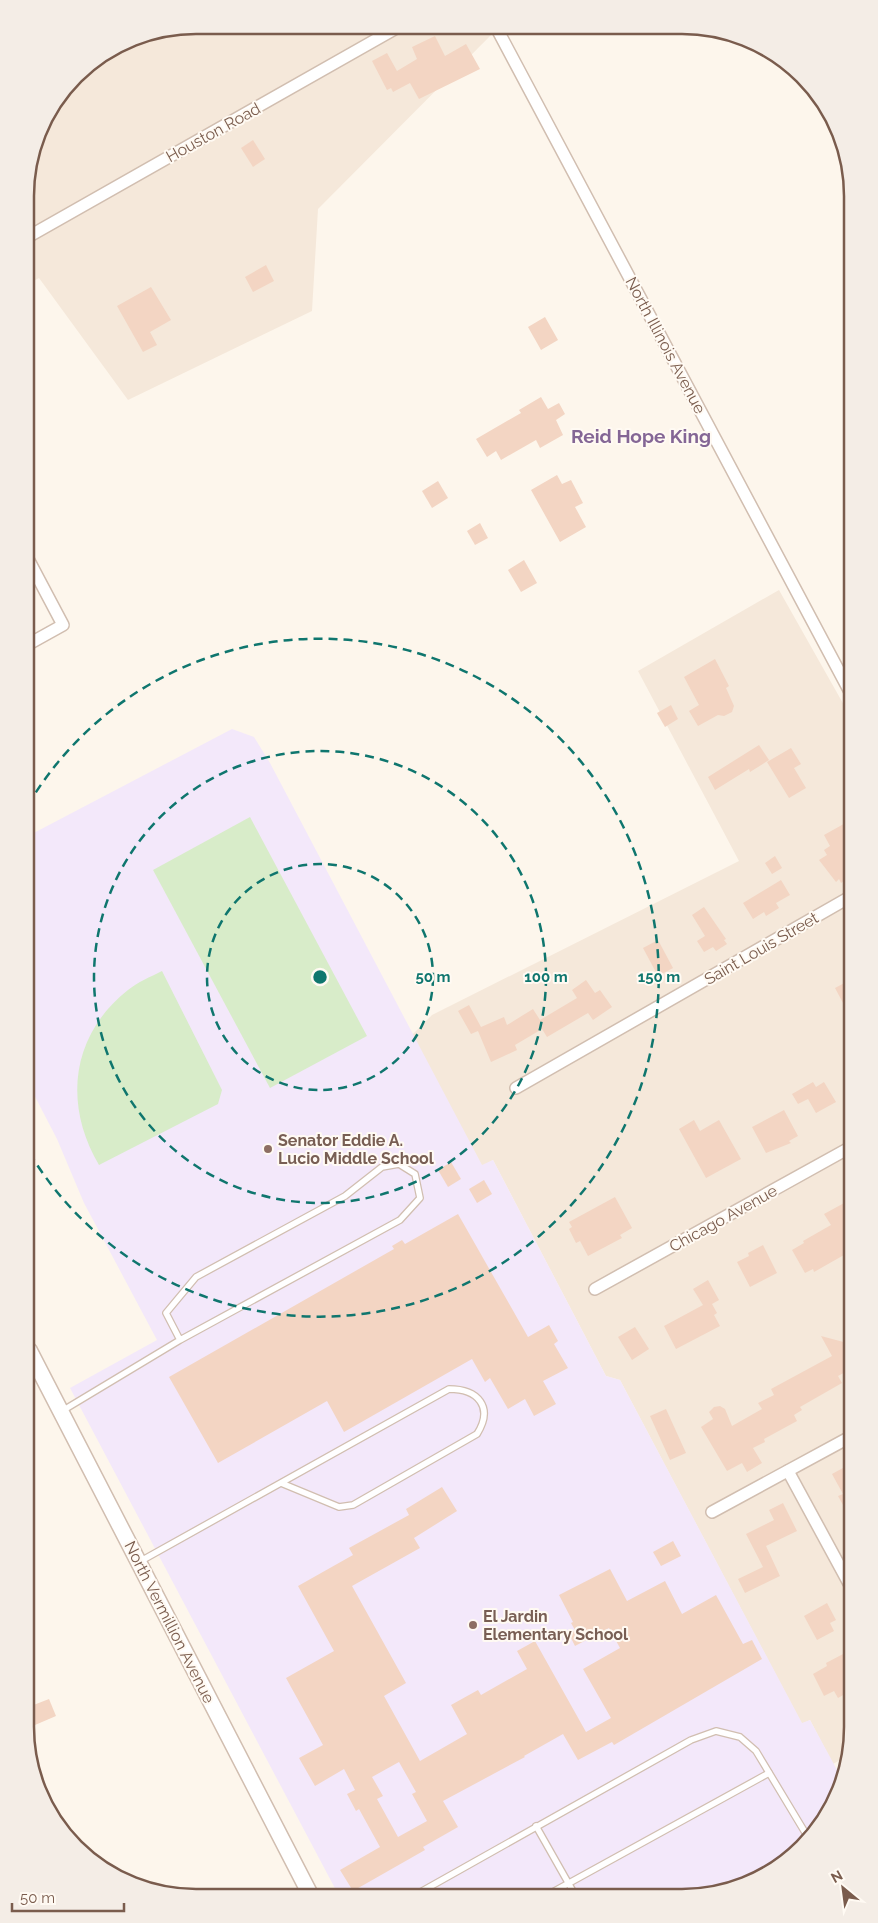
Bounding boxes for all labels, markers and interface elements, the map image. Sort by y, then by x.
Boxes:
street label: Houston Road [163,99,264,166]
street label: North Illinois Avenue [621,274,710,417]
district label: Reid Hope King [571,425,711,447]
street label: Saint Louis Street [701,908,822,989]
centre of rings [311,968,329,986]
text: 50 m [415,968,451,986]
text: 100 m [524,968,568,986]
text: 150 m [638,968,680,986]
place label: Senator Eddie A. Lucio Middle School [278,1131,435,1168]
marker: Senator Eddie A. Lucio Middle School [262,1143,274,1155]
street label: Chicago Avenue [666,1181,781,1256]
street label: North Vermillion Avenue [120,1538,219,1706]
place label: El Jardin Elementary School [483,1607,629,1644]
marker: El Jardin Elementary School [467,1619,479,1631]
north arrow [818,1863,868,1913]
text: N [828,1867,845,1886]
scale bar [12,1880,125,1912]
text: 50 m [20,1889,55,1907]

